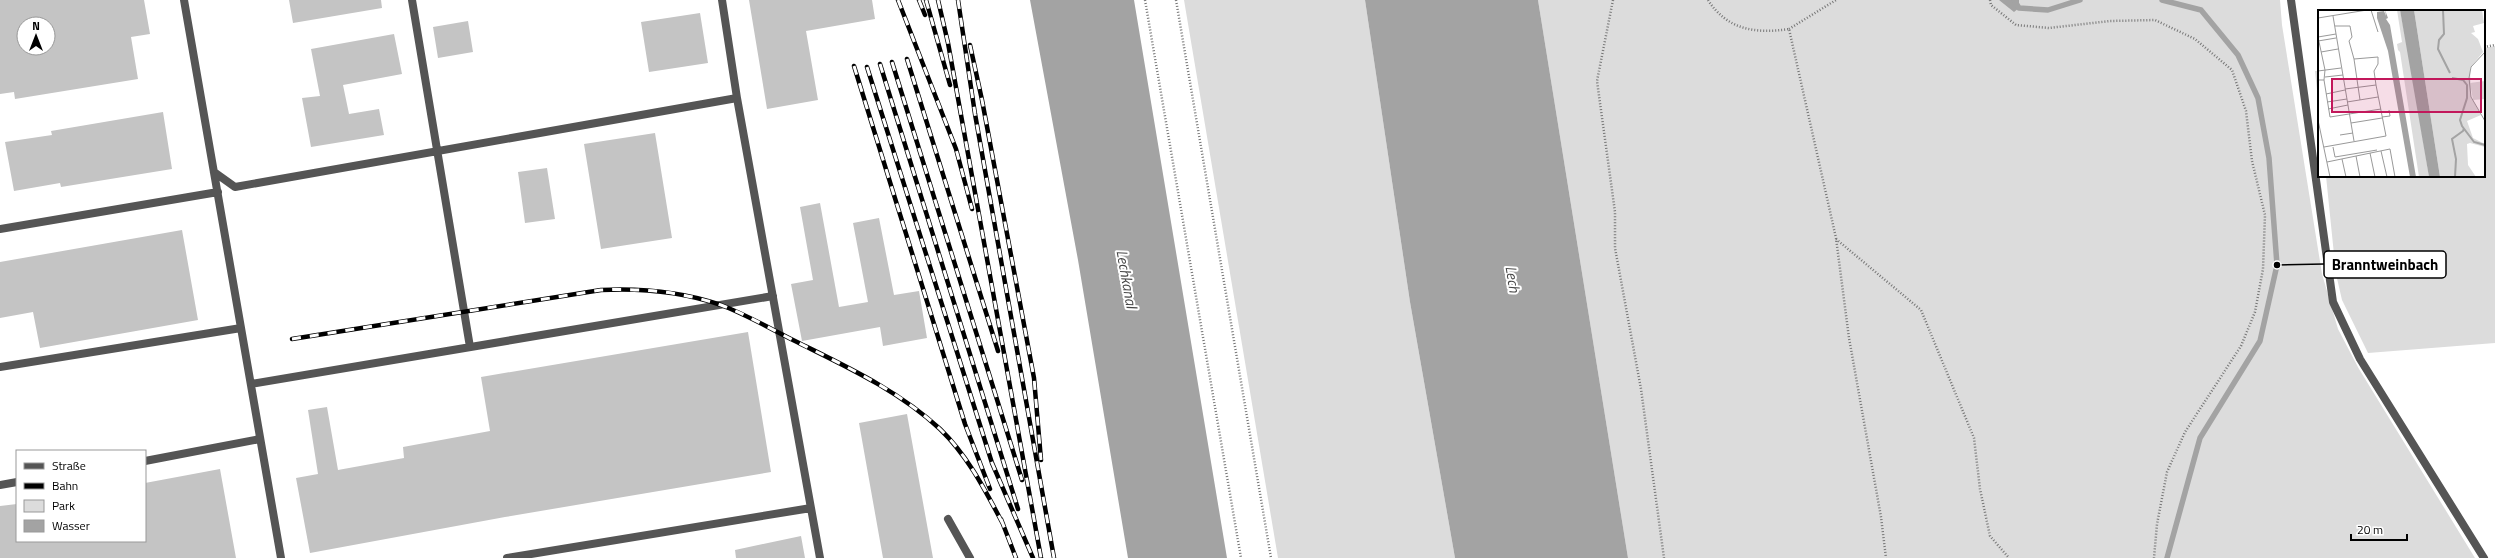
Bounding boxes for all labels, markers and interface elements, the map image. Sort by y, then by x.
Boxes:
inset map [2318,10,2485,177]
north arrow [16,16,56,56]
text: N [32,18,40,34]
water label: Lechkanal [1111,248,1144,312]
callout: Branntweinbach [2324,251,2446,278]
text: Branntweinbach [2332,253,2438,276]
water label: Lech [1500,264,1527,295]
legend [16,450,146,542]
text: Straße [52,456,86,475]
text: Bahn [52,476,78,495]
text: Park [52,496,75,515]
text: Wasser [52,516,90,535]
scale bar [2351,516,2407,542]
text: 20 m [2357,520,2383,539]

